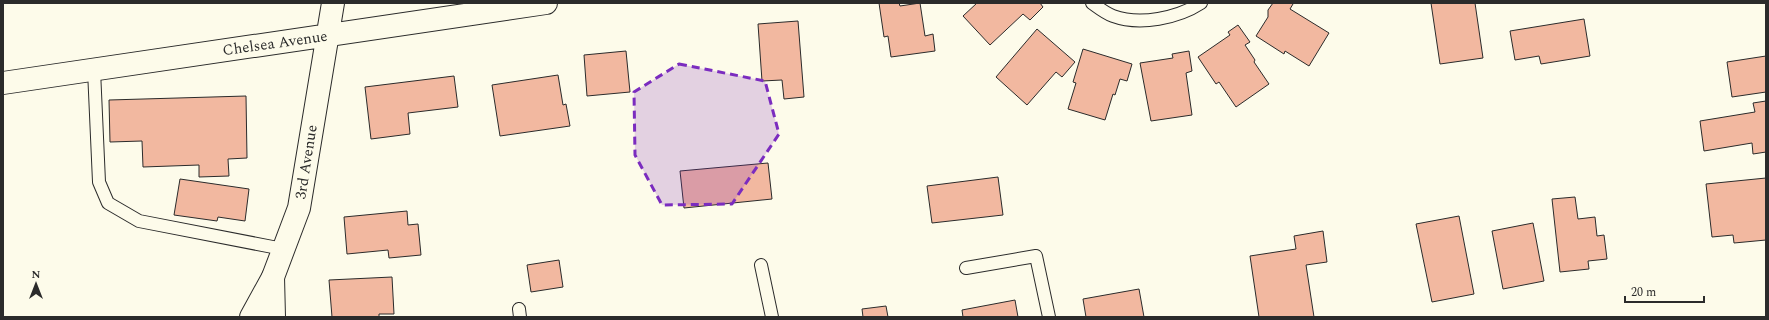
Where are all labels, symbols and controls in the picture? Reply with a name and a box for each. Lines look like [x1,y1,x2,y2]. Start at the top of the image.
street label: Chelsea Avenue [221,25,329,62]
street label: 3rd Avenue [289,123,324,201]
north arrow [16,264,56,304]
text: N [32,266,41,283]
scale bar [1625,278,1704,304]
text: 20 m [1631,283,1656,302]

